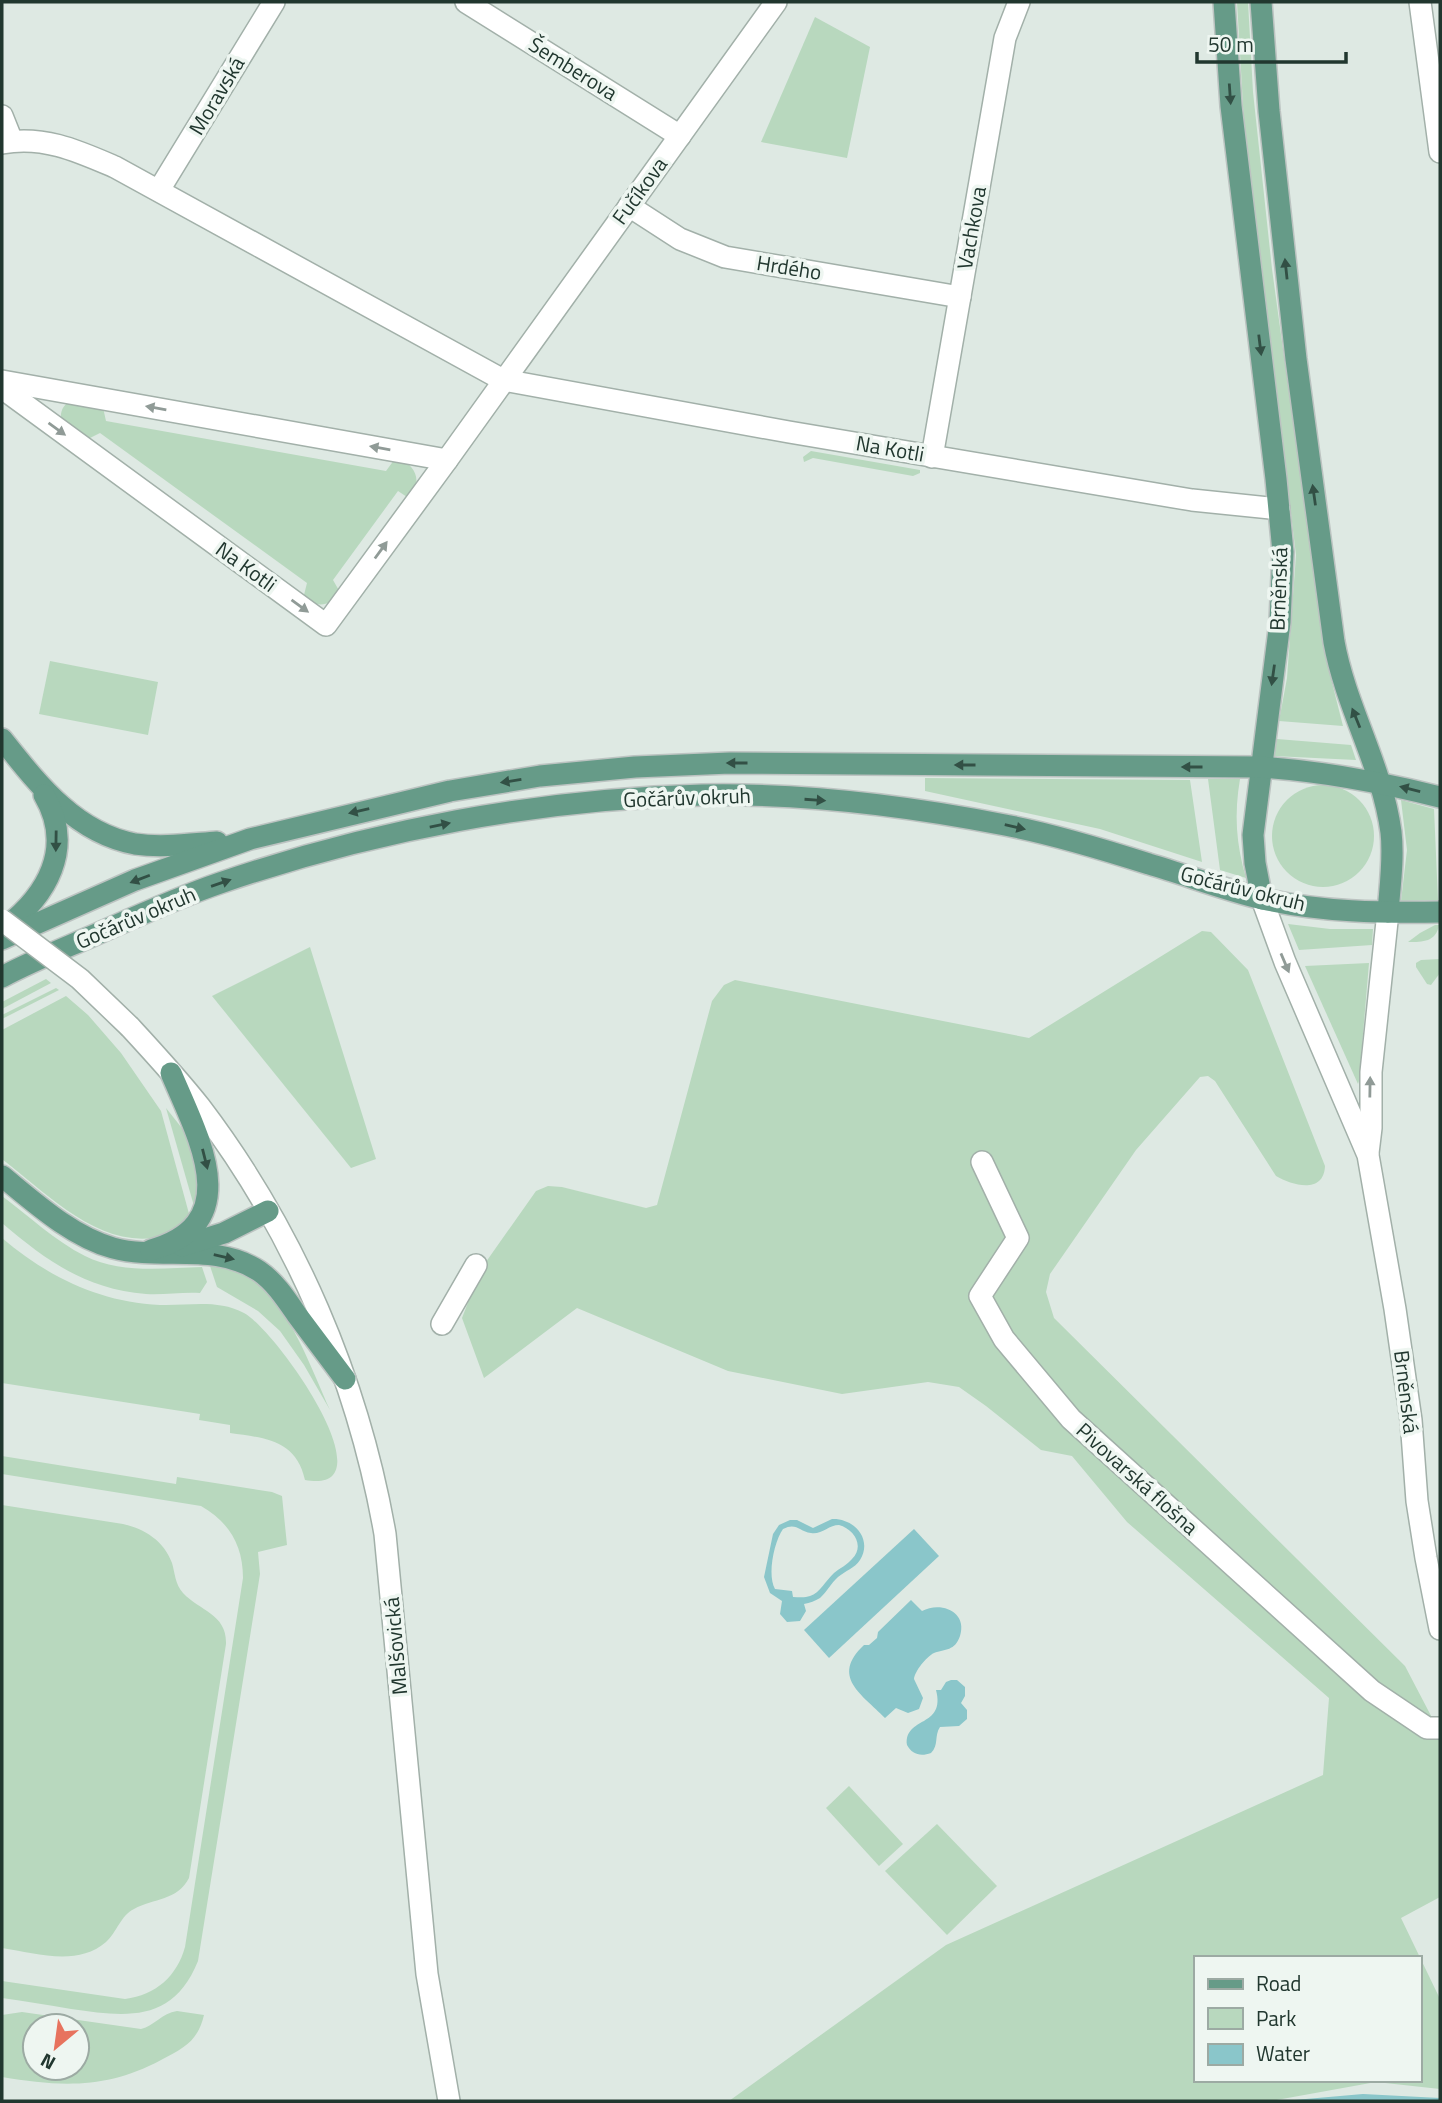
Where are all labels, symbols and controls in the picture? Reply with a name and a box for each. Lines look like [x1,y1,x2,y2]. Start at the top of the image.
scale bar [1197,21,1346,65]
street label: Šemberova [523,28,625,108]
text: 50 m [1208,28,1254,60]
street label: Moravská [180,50,252,141]
one-way arrow [1225,84,1236,106]
street label: Fučíkova [604,150,675,231]
street label: Vachkova [948,183,994,272]
street label: Hrdého [754,246,824,288]
one-way arrow [1280,258,1291,280]
one-way arrow [1254,334,1265,356]
one-way arrow [145,402,167,413]
one-way arrow [48,421,66,435]
street label: Na Kotli [854,426,927,470]
one-way arrow [369,442,391,453]
one-way arrow [1309,484,1320,506]
street label: Na Kotli [209,533,284,599]
one-way arrow [373,541,387,559]
street label: Brněnská [1261,546,1295,631]
one-way arrow [291,599,309,613]
one-way arrow [1267,664,1278,686]
one-way arrow [1350,707,1361,728]
one-way arrow [726,757,748,769]
one-way arrow [953,759,975,771]
one-way arrow [1181,761,1203,772]
one-way arrow [499,776,521,787]
street label: Gočárův okruh [623,779,751,815]
one-way arrow [1399,783,1421,794]
one-way arrow [804,795,826,806]
one-way arrow [348,806,370,817]
one-way arrow [429,819,451,830]
one-way arrow [1004,822,1026,833]
one-way arrow [50,830,62,852]
street label: Gočárův okruh [1177,857,1309,919]
one-way arrow [129,873,150,884]
street label: Gočárův okruh [71,877,201,957]
one-way arrow [210,877,231,888]
one-way arrow [1280,952,1291,973]
one-way arrow [1364,1076,1376,1098]
one-way arrow [200,1149,211,1171]
one-way arrow [213,1251,235,1262]
street label: Brněnská [1386,1348,1428,1436]
street label: Pivovarská flošna [1069,1415,1206,1542]
street label: Malšovická [375,1595,415,1696]
legend [1194,1956,1421,2082]
text: Road [1256,1967,1301,1999]
text: Park [1256,2002,1296,2034]
north arrow [21,2012,91,2082]
text: Water [1256,2037,1310,2069]
text: N [35,2046,60,2078]

